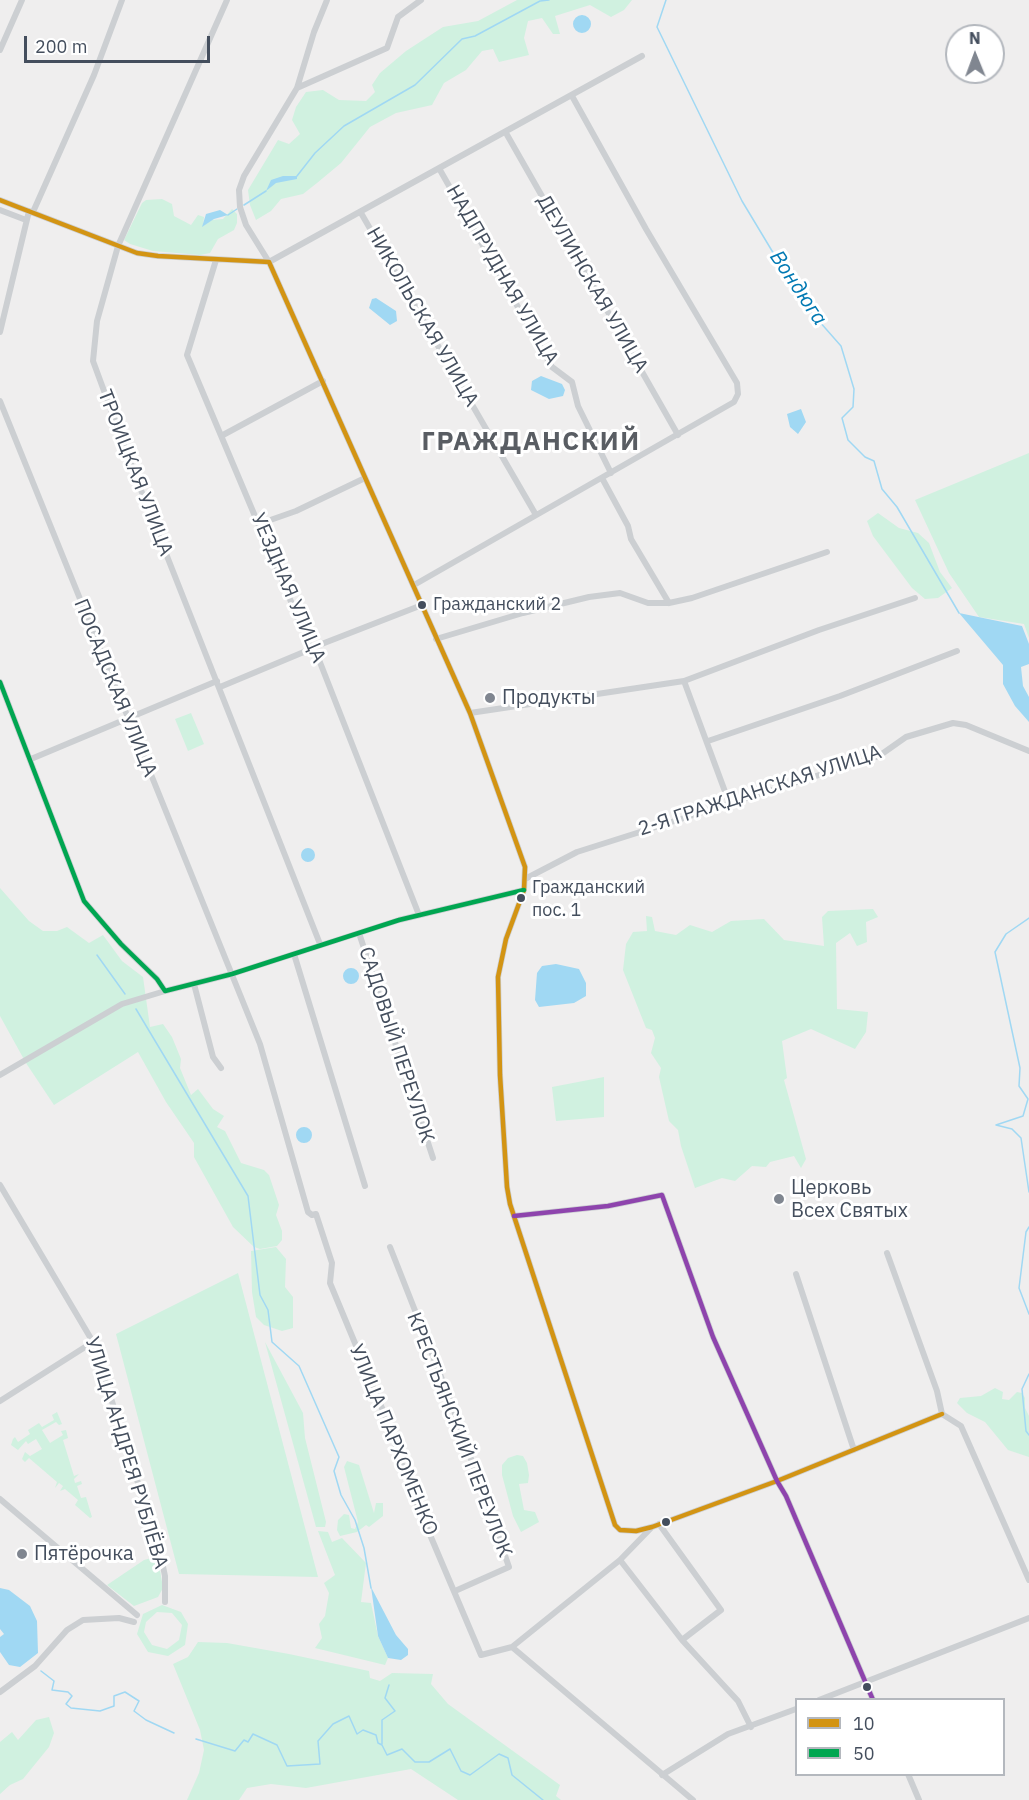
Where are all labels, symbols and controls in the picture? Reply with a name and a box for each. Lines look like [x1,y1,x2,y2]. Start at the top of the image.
scale bar [27,24,213,62]
north arrow [945,24,1005,84]
text: N [969,28,981,48]
text: 200 m [35,35,87,58]
street label: НАДПРУДНАЯ УЛИЦА [441,181,563,369]
street label: ДЕУЛИНСКАЯ УЛИЦА [531,191,653,377]
street label: НИКОЛЬСКАЯ УЛИЦА [361,223,483,411]
water label: Вондюга [764,246,832,330]
street label: ТРОИЦКАЯ УЛИЦА [92,386,178,560]
district label: ГРАЖДАНСКИЙ [422,426,640,458]
street label: УЕЗДНАЯ УЛИЦА [246,510,330,666]
place label: Гражданский 2 [433,594,561,616]
street label: ПОСАДСКАЯ УЛИЦА [68,596,162,780]
marker: Гражданский 2 [416,599,428,611]
place label: Продукты [502,686,595,710]
marker: Продукты [483,691,497,705]
street label: 2-Я ГРАЖДАНСКАЯ УЛИЦА [635,740,885,842]
place label: Гражданский пос. 1 [532,877,645,920]
marker: Гражданский пос. 1 [515,892,527,904]
street label: САДОВЫЙ ПЕРЕУЛОК [353,944,439,1146]
place label: Церковь Всех Святых [791,1176,908,1223]
marker: Церковь Всех Святых [772,1192,786,1206]
street label: КРЕСТЬЯНСКИЙ ПЕРЕУЛОК [401,1309,517,1561]
street label: УЛИЦА АНДРЕЯ РУБЛЁВА [79,1334,173,1572]
street label: УЛИЦА ПАРХОМЕНКО [344,1341,442,1539]
unlabelled marker [660,1516,672,1528]
place label: Пятёрочка [34,1542,134,1566]
marker: Пятёрочка [15,1547,29,1561]
unlabelled marker [861,1681,873,1693]
legend [795,1698,1005,1776]
text: 10 [853,1712,875,1735]
text: 50 [853,1742,875,1765]

